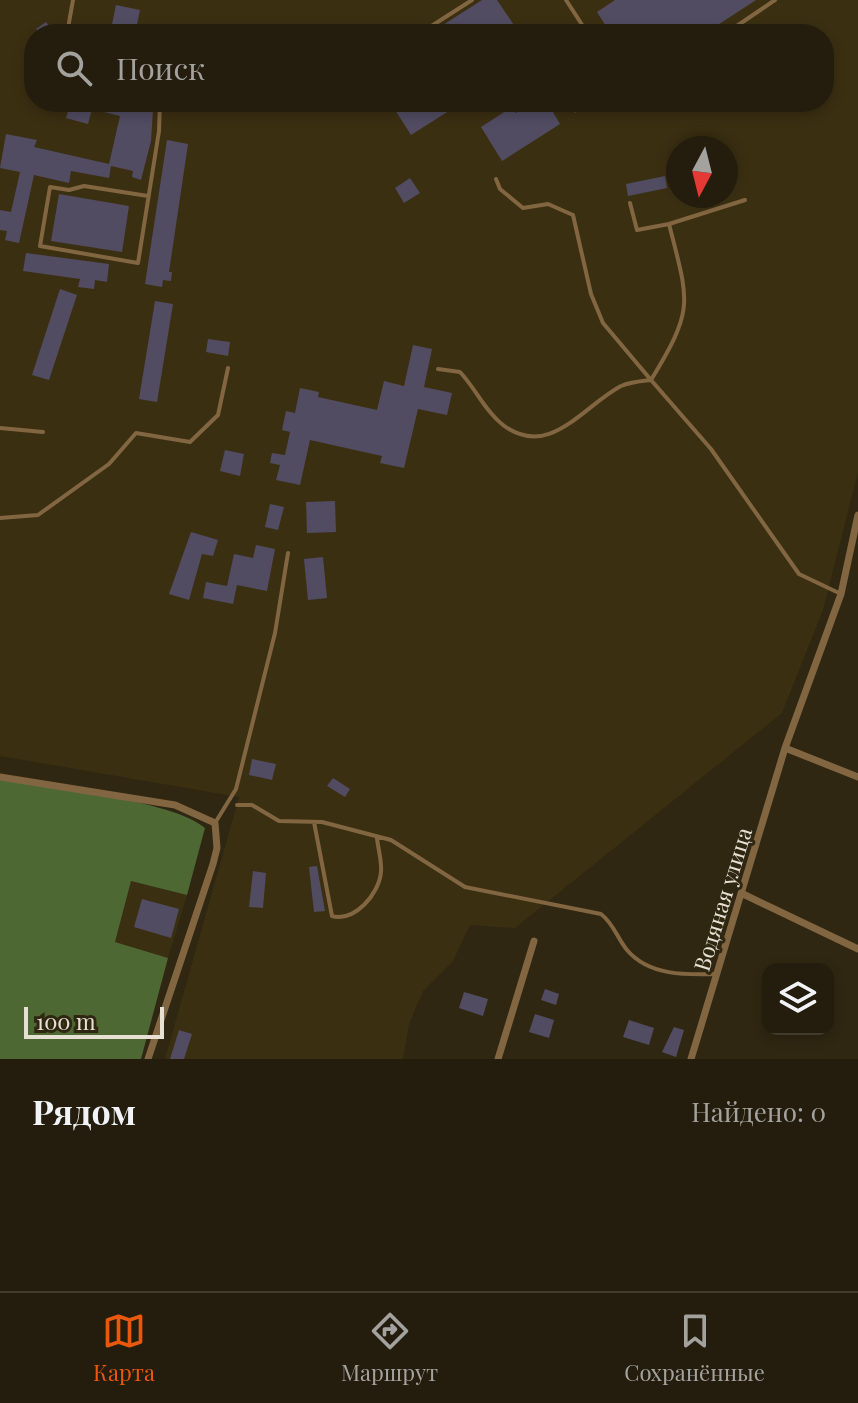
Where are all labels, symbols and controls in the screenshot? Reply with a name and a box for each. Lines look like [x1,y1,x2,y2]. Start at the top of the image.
search box [24,24,834,112]
icon: search [52,46,96,90]
text: Поиск [116,48,205,88]
north arrow [666,136,738,208]
street label: Водяная улица [686,823,758,975]
map controls [762,963,834,1035]
button: layers [762,963,834,1035]
scale bar [24,1003,164,1039]
text: 100 m [36,1006,96,1036]
text: Рядом [32,1088,136,1134]
text: Найдено: 0 [691,1094,826,1129]
tab: Карта [93,1309,155,1387]
tab: Маршрут [341,1309,438,1387]
tab: Сохранённые [624,1309,765,1387]

